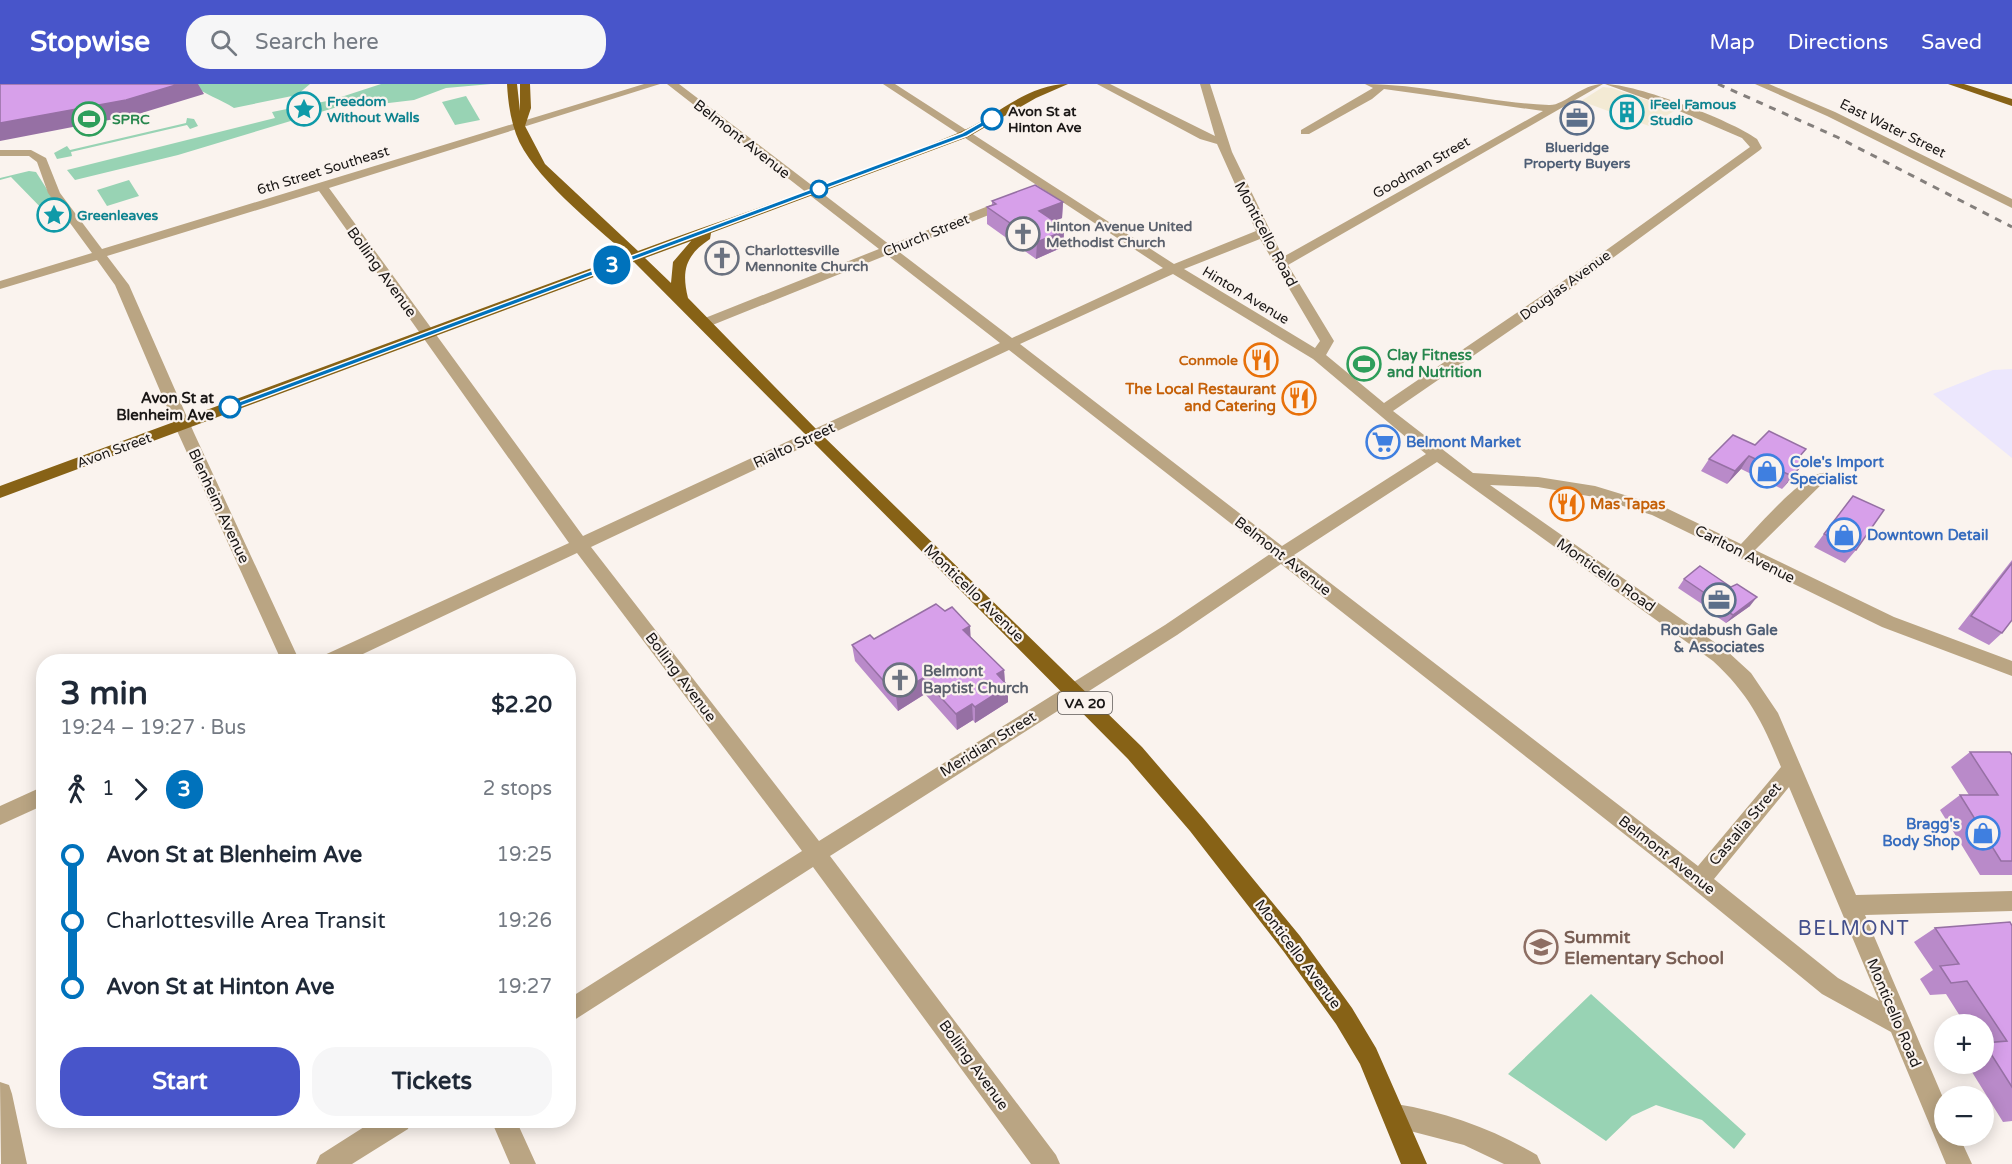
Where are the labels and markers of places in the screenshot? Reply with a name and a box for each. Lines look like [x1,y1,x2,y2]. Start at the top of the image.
place icon: Freedom Without Walls [286,91,322,127]
place label: Freedom Without Walls [327,93,420,126]
building icon: iFeel Famous Studio [1609,94,1645,130]
place label: iFeel Famous Studio [1650,96,1736,129]
office icon: Blueridge Property Buyers [1559,100,1595,136]
sports icon: SPRC [71,101,107,137]
place label: Avon St at Hinton Ave [1008,103,1081,136]
marker: Avon St at Hinton Ave [981,108,1003,130]
place label: SPRC [112,111,150,128]
place label: Blueridge Property Buyers [1523,139,1631,172]
unlabelled marker [810,180,828,198]
place icon: Greenleaves [36,197,72,233]
place label: Greenleaves [77,207,159,224]
church icon: Hinton Avenue United Methodist Church [1005,216,1041,252]
place label: Hinton Avenue United Methodist Church [1046,218,1192,251]
church icon: Charlottesville Mennonite Church [704,240,740,276]
place label: Charlottesville Mennonite Church [745,242,869,275]
restaurant icon: Conmole [1243,342,1279,378]
sports icon: Clay Fitness and Nutrition [1346,346,1382,382]
place label: Clay Fitness and Nutrition [1387,346,1482,381]
place label: Conmole [1179,352,1238,369]
place label: The Local Restaurant and Catering [1124,380,1276,416]
restaurant icon: The Local Restaurant and Catering [1281,380,1317,416]
place label: Avon St at Blenheim Ave [116,389,215,424]
marker: Avon St at Blenheim Ave [219,396,241,418]
supermarket icon: Belmont Market [1365,424,1401,460]
place label: Belmont Market [1406,433,1521,451]
shop icon: Cole's Import Specialist [1749,453,1785,489]
place label: Cole's Import Specialist [1790,453,1884,489]
restaurant icon: Mas Tapas [1549,486,1585,522]
place label: Mas Tapas [1590,495,1665,514]
shop icon: Downtown Detail [1826,517,1862,553]
place label: Downtown Detail [1867,526,1989,544]
office icon: Roudabush Gale & Associates [1701,582,1737,618]
place label: Roudabush Gale & Associates [1660,621,1778,656]
church icon: Belmont Baptist Church [882,662,918,698]
place label: Belmont Baptist Church [923,662,1029,698]
place label: Bragg's Body Shop [1882,815,1961,851]
shop icon: Bragg's Body Shop [1965,815,2001,851]
place label: Summit Elementary School [1564,926,1724,969]
school or university icon: Summit Elementary School [1523,929,1559,965]

